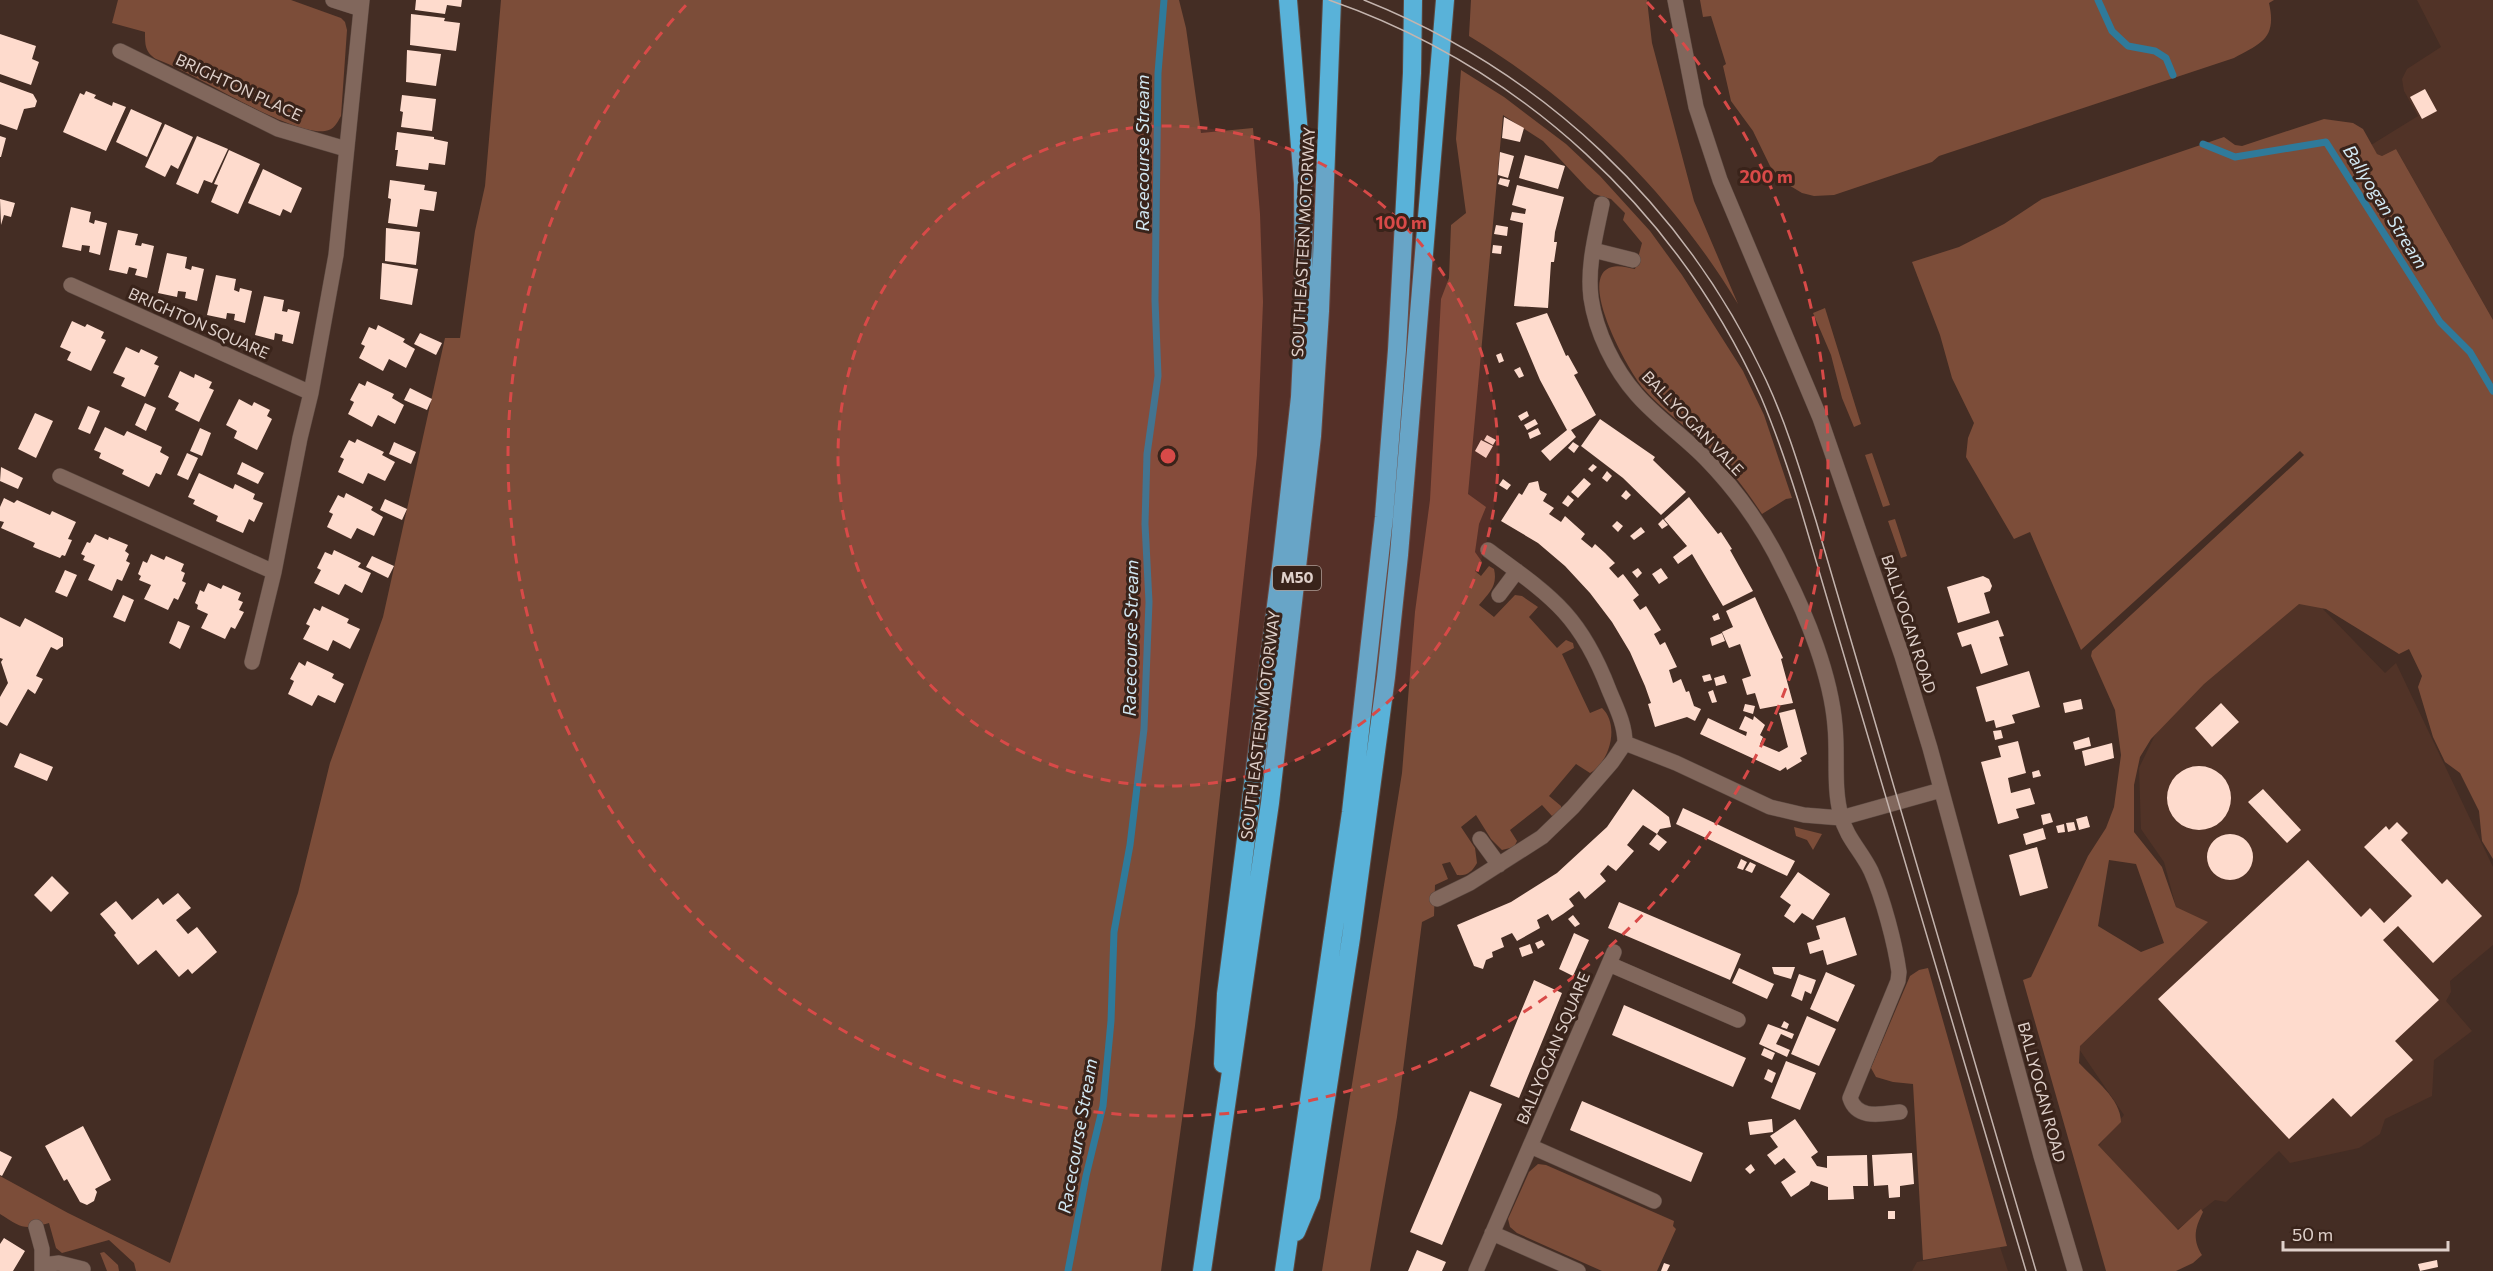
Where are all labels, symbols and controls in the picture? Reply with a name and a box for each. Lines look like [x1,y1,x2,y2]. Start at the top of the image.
street label: BRIGHTON PLACE [173,49,305,124]
water label: Racecourse Stream [1131,75,1153,231]
street label: SOUTH EASTERN MOTORWAY [1287,126,1318,358]
water label: Ballyogan Stream [2339,140,2433,273]
text: 200 m [1739,165,1793,187]
text: 100 m [1375,211,1427,233]
street label: BRIGHTON SQUARE [126,283,273,362]
street label: BALLYOGAN VALE [1639,366,1748,479]
centre of rings [1158,446,1178,466]
street label: BALLYOGAN ROAD [1878,552,1941,696]
water label: Racecourse Stream [1118,559,1142,717]
road number: M50 [1273,566,1321,590]
street label: SOUTH EASTERN MOTORWAY [1236,609,1283,841]
street label: BALLYOGAN SQUARE [1512,969,1593,1127]
street label: BALLYOGAN ROAD [2015,1020,2070,1164]
water label: Racecourse Stream [1053,1057,1101,1215]
scale bar [2283,1214,2448,1252]
text: 50 m [2292,1223,2333,1245]

